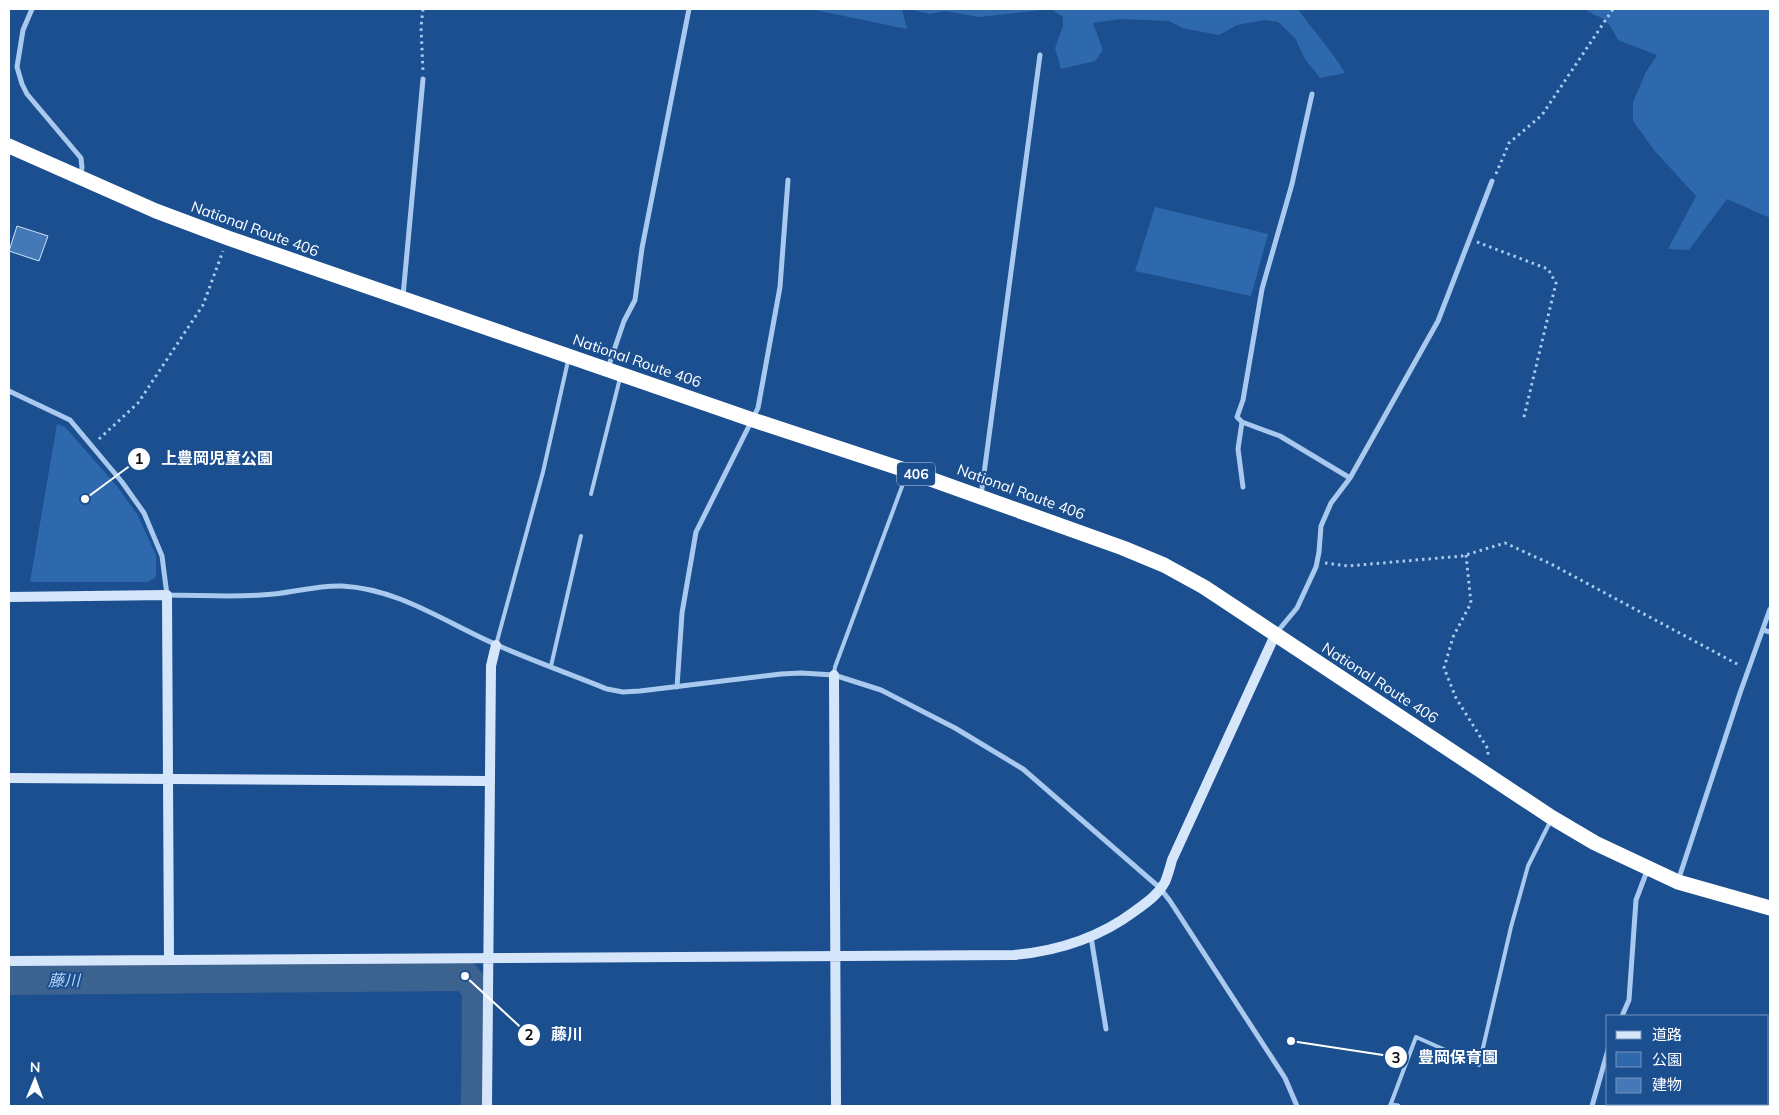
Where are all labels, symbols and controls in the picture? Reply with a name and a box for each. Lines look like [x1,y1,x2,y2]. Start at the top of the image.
street label: National Route 406 [189,197,322,260]
street label: National Route 406 [570,330,704,391]
callout: 上豊岡児童公園 [126,443,283,474]
text: 上豊岡児童公園 [161,448,273,468]
text: 1 [134,449,144,468]
street label: National Route 406 [955,460,1088,523]
road number: 406 [897,462,935,486]
street label: National Route 406 [1319,638,1442,727]
water label: 藤川 [48,970,82,990]
legend [1606,1015,1769,1105]
callout: 藤川 [516,1019,593,1050]
text: 藤川 [551,1024,583,1044]
text: 2 [524,1025,534,1044]
text: 道路 [1652,1025,1682,1044]
callout: 豊岡保育園 [1383,1042,1508,1073]
text: 豊岡保育園 [1418,1047,1498,1067]
text: 3 [1391,1048,1401,1067]
text: 公園 [1652,1050,1682,1069]
north arrow [10,1055,60,1105]
text: N [30,1058,41,1076]
text: 建物 [1652,1075,1682,1094]

